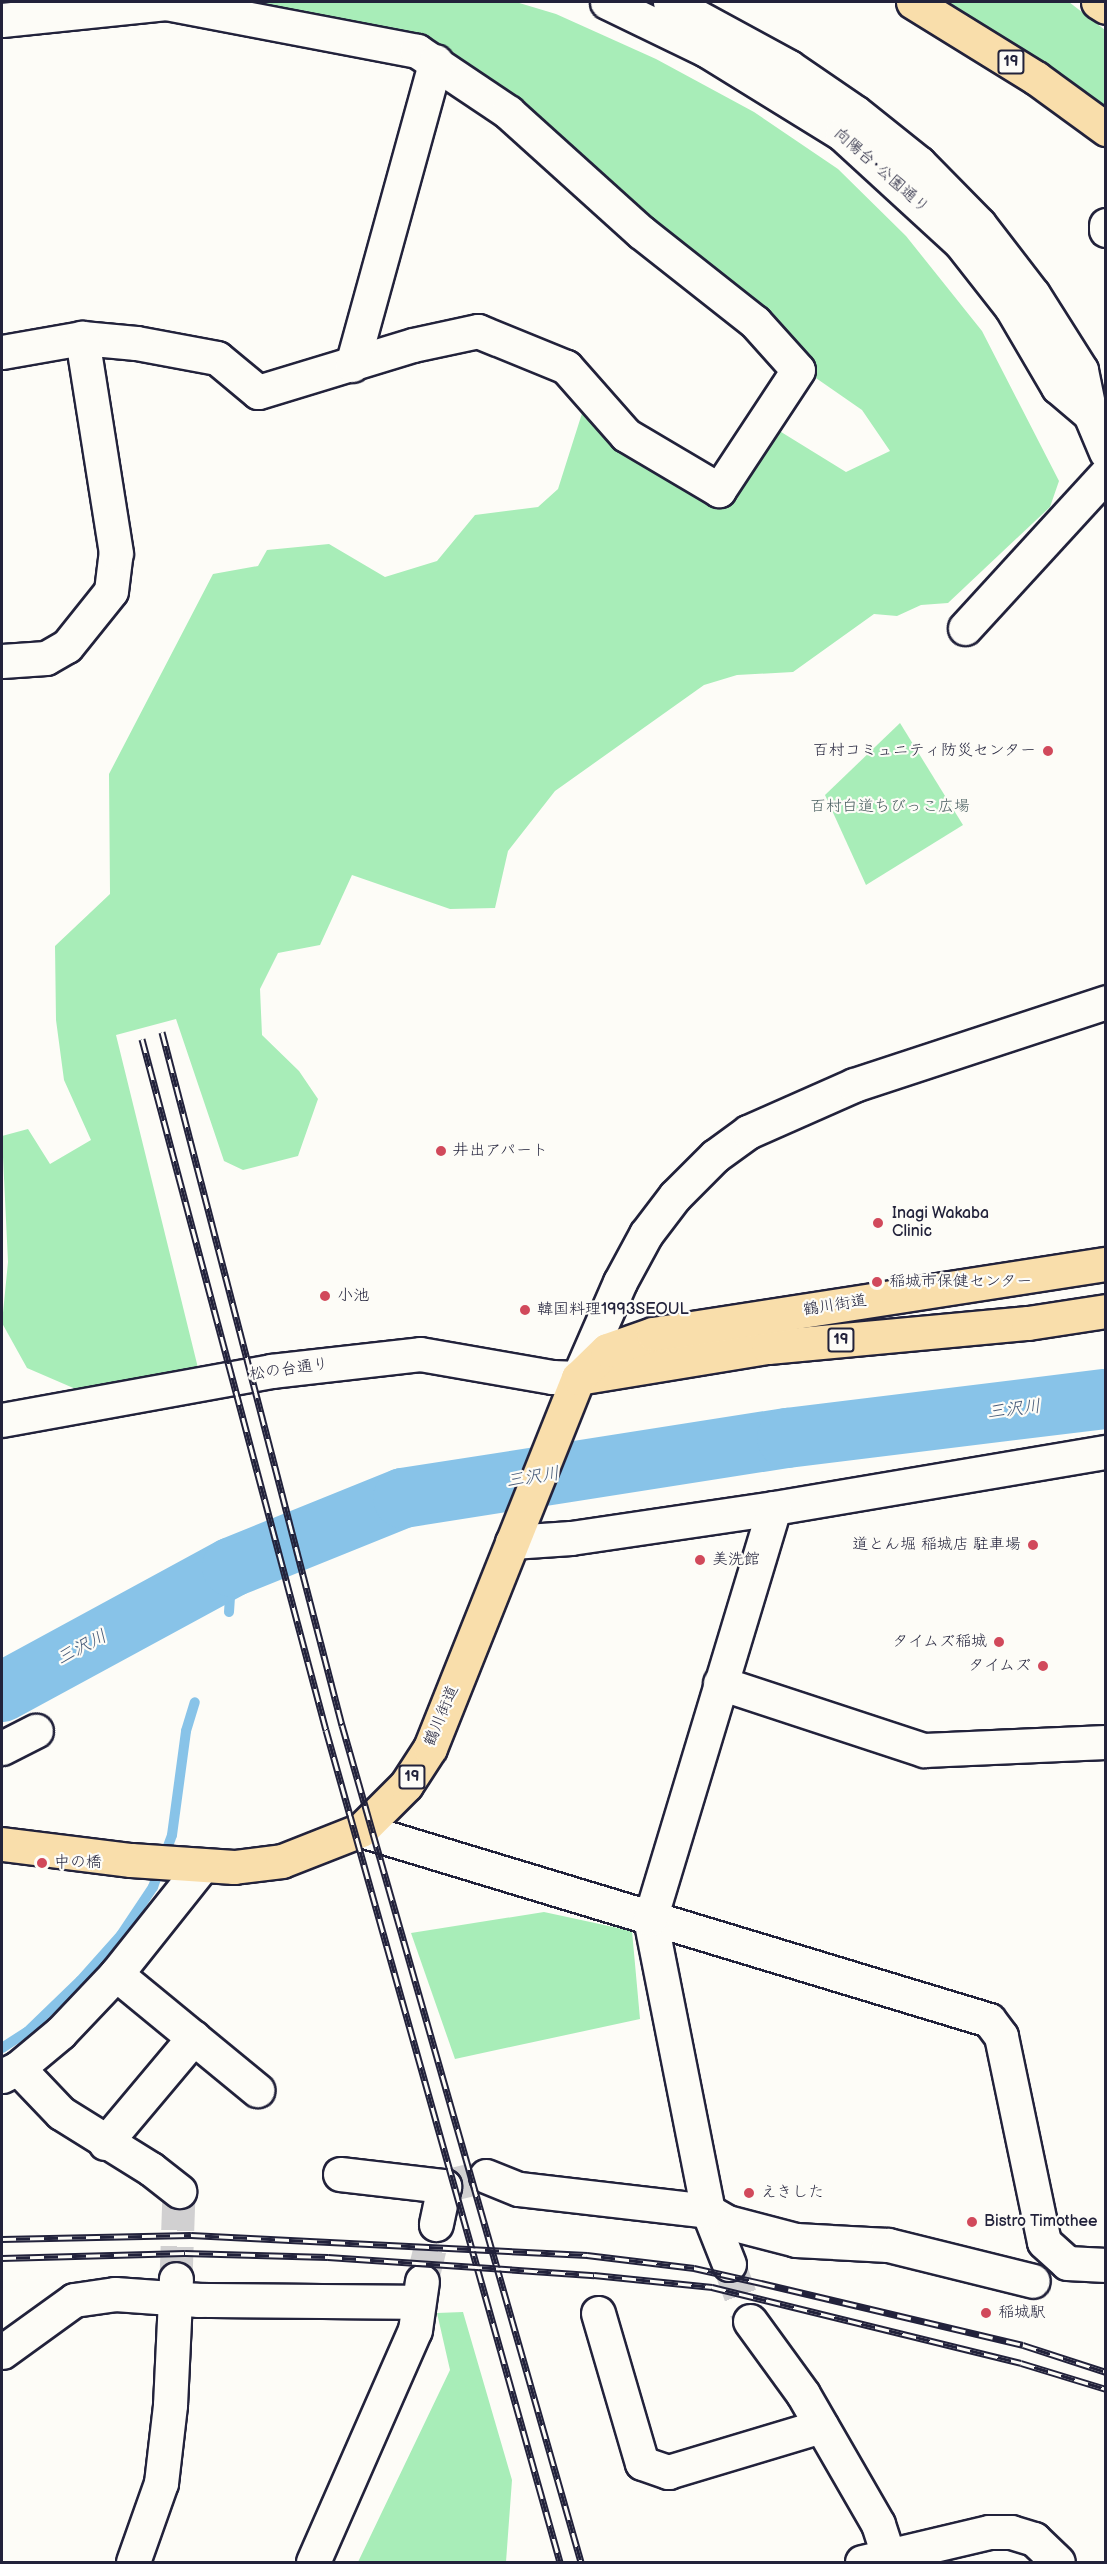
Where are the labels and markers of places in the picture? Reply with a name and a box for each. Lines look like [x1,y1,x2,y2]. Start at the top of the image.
place label: 百村コミュニティ防災センター [812,741,1036,761]
marker: 百村コミュニティ防災センター [1041,744,1055,758]
place label: 井出アパート [453,1141,549,1161]
marker: 井出アパート [434,1144,448,1158]
place label: Inagi Wakaba Clinic [892,1204,990,1242]
marker: Inagi Wakaba Clinic [869,1214,887,1232]
place label: 稲城市保健センター [889,1272,1033,1292]
marker: 稲城市保健センター [870,1275,884,1289]
place label: 小池 [337,1286,369,1306]
marker: 小池 [318,1289,332,1303]
place label: 韓国料理1993SEOUL [537,1300,689,1320]
marker: 韓国料理1993SEOUL [518,1303,532,1317]
place label: 道とん堀 稲城店 駐車場 [852,1535,1021,1555]
marker: 道とん堀 稲城店 駐車場 [1026,1538,1040,1552]
place label: 美洗館 [712,1550,760,1570]
marker: 美洗館 [693,1553,707,1567]
place label: タイムズ稲城 [891,1632,987,1652]
marker: タイムズ稲城 [992,1635,1006,1649]
place label: タイムズ [967,1656,1031,1676]
marker: タイムズ [1036,1659,1050,1673]
place label: 中の橋 [54,1853,102,1873]
marker: 中の橋 [35,1856,49,1870]
place label: えきした [761,2183,825,2203]
marker: えきした [742,2186,756,2200]
place label: Bistro Timothee [984,2212,1098,2232]
marker: Bistro Timothee [965,2215,979,2229]
place label: 稲城駅 [998,2303,1046,2323]
marker: 稲城駅 [979,2306,993,2320]

